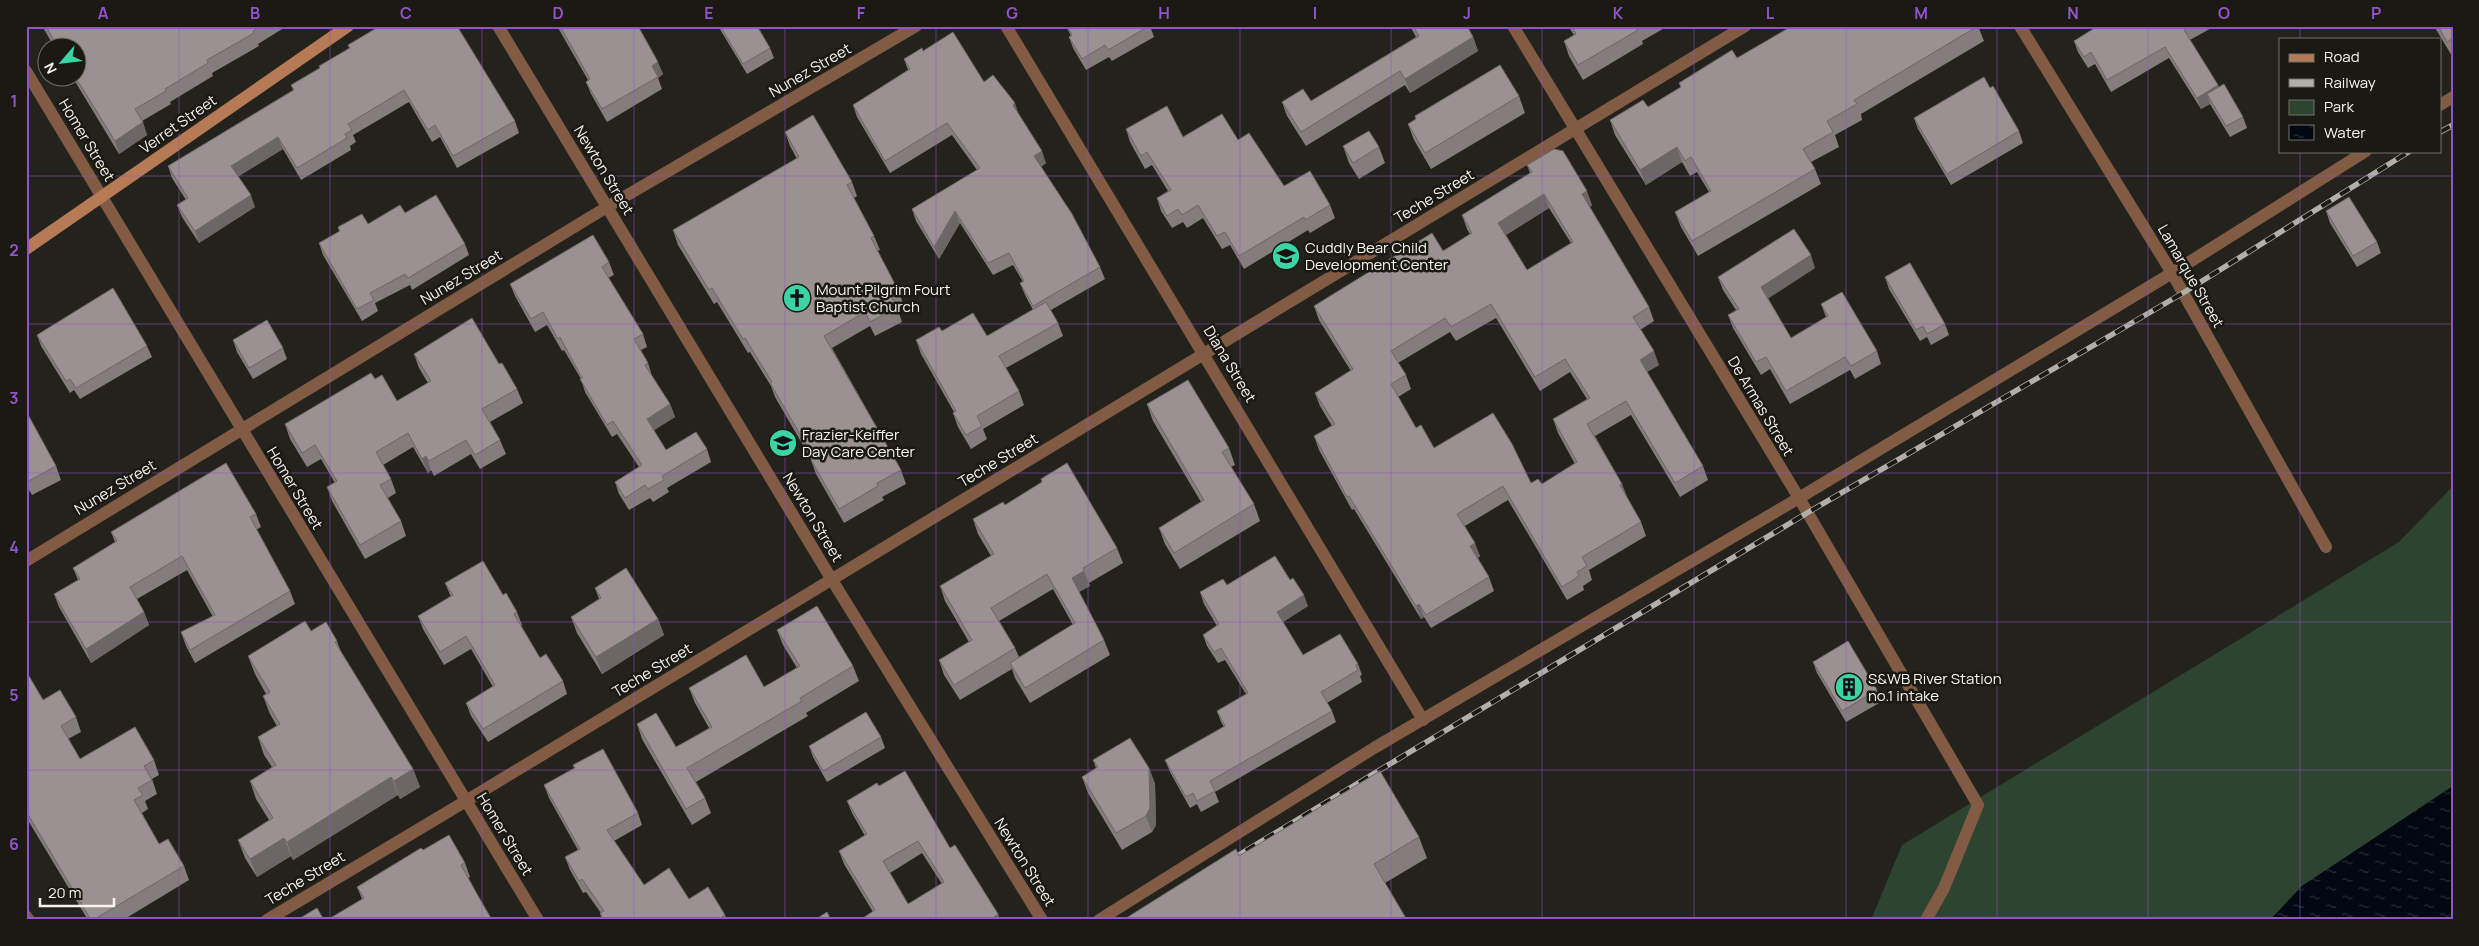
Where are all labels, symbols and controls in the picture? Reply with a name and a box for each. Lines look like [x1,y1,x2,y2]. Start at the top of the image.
text: A [98,2,109,24]
text: B [250,2,260,24]
text: C [400,2,412,24]
text: D [552,2,564,24]
text: E [704,2,714,24]
text: F [857,2,866,24]
text: G [1006,2,1018,24]
text: H [1158,2,1170,24]
text: I [1313,2,1317,24]
text: J [1463,2,1471,24]
text: K [1613,2,1624,24]
text: L [1766,2,1775,24]
text: M [1914,2,1928,24]
text: N [2067,2,2079,24]
text: O [2218,2,2230,24]
text: P [2371,2,2381,24]
north arrow [38,38,88,88]
street label: Nunez Street [765,38,855,102]
legend [2279,38,2442,152]
text: Road [2324,46,2360,67]
text: N [39,59,61,77]
text: Railway [2324,72,2376,93]
text: 1 [10,90,18,112]
street label: Verret Street [135,90,221,158]
street label: Homer Street [54,95,120,185]
text: Park [2324,96,2354,117]
street label: Newton Street [569,121,639,219]
text: Water [2324,122,2366,143]
street label: Teche Street [1390,164,1478,228]
street label: Lamarque Street [2153,220,2229,332]
place label: Cuddly Bear Child Development Center [1305,237,1449,275]
text: 2 [9,239,19,261]
school or university icon: Cuddly Bear Child Development Center [1271,241,1301,271]
street label: Nunez Street [416,244,506,310]
place label: Mount Pilgrim Fourt Baptist Church [816,279,950,317]
church icon: Mount Pilgrim Fourt Baptist Church [782,283,812,313]
street label: Diana Street [1199,322,1261,406]
street label: De Armas Street [1723,352,1799,460]
text: 3 [9,387,19,409]
place label: Frazier-Keiffer Day Care Center [802,424,916,462]
school or university icon: Frazier-Keiffer Day Care Center [768,428,798,458]
street label: Teche Street [954,428,1042,492]
street label: Homer Street [262,443,328,533]
street label: Nunez Street [70,454,160,520]
street label: Newton Street [778,468,848,566]
text: 4 [9,536,19,558]
street label: Teche Street [608,638,696,702]
place label: S&WB River Station no.1 intake [1868,668,2002,706]
building icon: S&WB River Station no.1 intake [1834,672,1864,702]
text: 5 [9,684,19,706]
street label: Homer Street [472,789,538,879]
street label: Newton Street [989,814,1061,910]
text: 6 [9,833,19,855]
street label: Teche Street [261,846,349,910]
scale bar [40,876,114,908]
text: 20 m [48,882,81,903]

